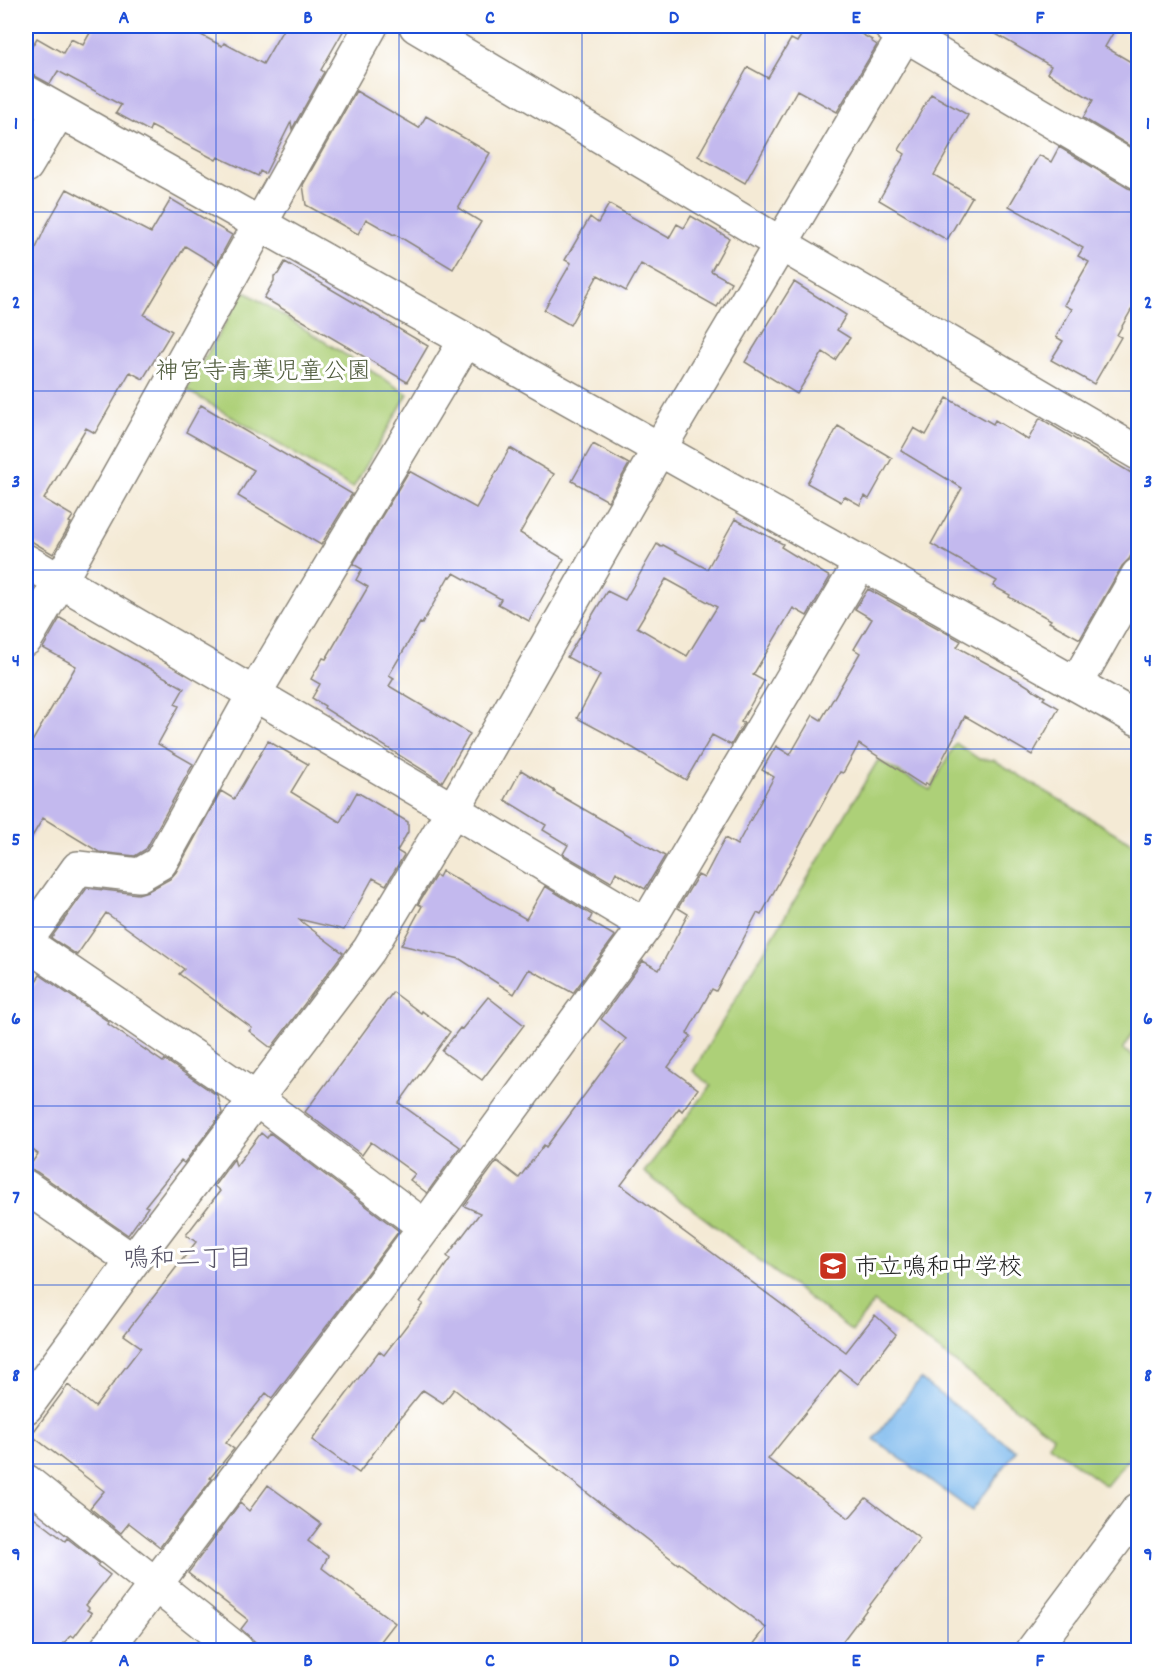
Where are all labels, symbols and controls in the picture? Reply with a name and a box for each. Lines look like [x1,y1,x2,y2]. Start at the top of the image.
text: A [119,5,130,33]
text: B [303,5,313,33]
text: C [485,5,495,33]
text: D [669,5,680,33]
text: E [851,5,861,33]
text: F [1036,5,1046,33]
text: 1 [14,111,18,139]
text: 1 [1146,111,1150,139]
text: 2 [12,290,20,318]
text: 2 [1144,290,1152,318]
park label: 神宮寺青葉児童公園 [155,356,371,390]
text: 3 [12,469,20,497]
text: 3 [1144,469,1152,497]
text: 4 [12,648,20,676]
text: 4 [1144,648,1152,676]
text: 5 [11,827,21,855]
text: 5 [1143,827,1153,855]
text: 6 [11,1006,21,1034]
text: 6 [1143,1006,1153,1034]
text: 7 [12,1185,20,1213]
text: 7 [1144,1185,1152,1213]
district label: 鳴和二丁目 [123,1242,253,1279]
school or university icon: 市立鳴和中学校 [817,1250,849,1282]
place label: 市立鳴和中学校 [854,1252,1022,1286]
text: 8 [12,1363,20,1391]
text: 8 [1144,1363,1152,1391]
text: 9 [11,1542,21,1570]
text: 9 [1143,1542,1153,1570]
text: A [119,1648,130,1676]
text: B [303,1648,313,1676]
text: C [485,1648,495,1676]
text: D [669,1648,680,1676]
text: E [851,1648,861,1676]
text: F [1036,1648,1046,1676]

